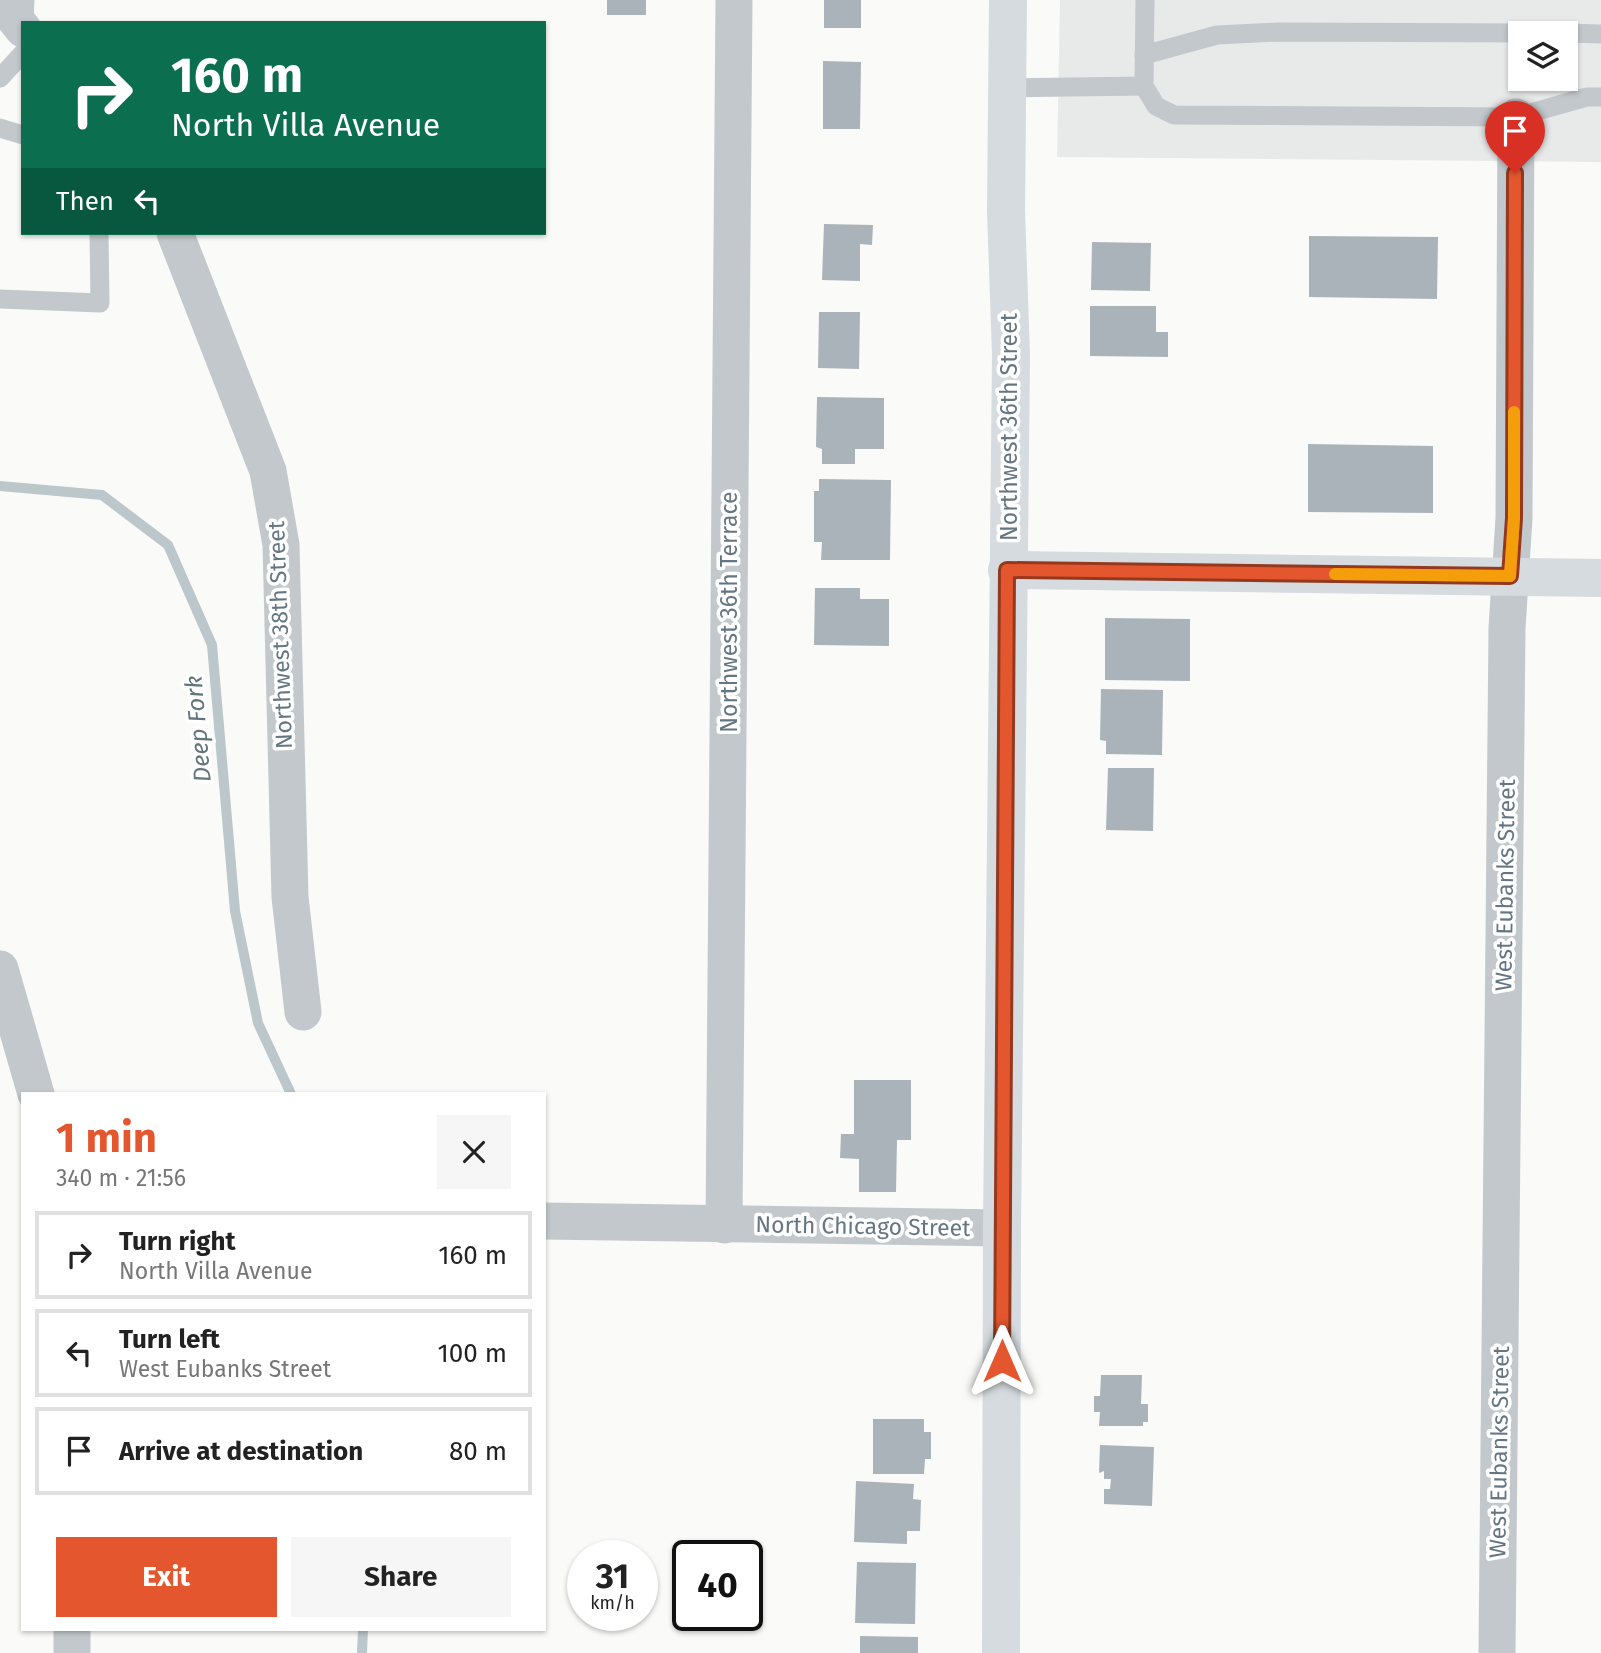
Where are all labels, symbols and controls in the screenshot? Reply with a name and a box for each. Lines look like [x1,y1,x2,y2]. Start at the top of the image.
map controls [1508,21,1578,91]
button: layers [1508,21,1578,91]
text: 160 m [171,46,303,105]
icon: right [56,49,147,140]
pin [1485,101,1545,173]
text: North Villa Avenue [171,106,440,144]
icon: arrive [1496,112,1534,150]
icon: left [128,182,166,220]
text: Then [56,186,114,217]
street label: Northwest 36th Street [995,312,1023,541]
street label: Northwest 36th Terrace [715,491,743,733]
street label: Northwest 38th Street [262,520,298,750]
water label: Deep Fork [179,674,217,784]
street label: West Eubanks Street [1489,778,1521,991]
text: 1 min [56,1113,157,1163]
button: close [437,1115,511,1189]
text: 340 m · 21:56 [56,1164,186,1192]
street label: North Chicago Street [755,1210,971,1242]
text: Turn right [119,1226,236,1257]
icon: right [60,1236,98,1274]
text: 160 m [438,1240,507,1271]
text: North Villa Avenue [119,1257,312,1285]
text: Turn left [119,1324,220,1355]
position arrow [965,1324,1039,1398]
icon: left [60,1334,98,1372]
text: 100 m [438,1338,507,1369]
street label: West Eubanks Street [1483,1345,1515,1558]
text: West Eubanks Street [119,1355,331,1383]
icon: arrive [60,1432,98,1470]
text: Arrive at destination [119,1436,363,1467]
text: 80 m [449,1436,507,1467]
button: Exit [56,1537,277,1617]
button: Share [291,1537,511,1617]
speed limit sign: 40 [672,1540,763,1631]
text: 31 [596,1555,629,1597]
text: km/h [590,1592,635,1614]

